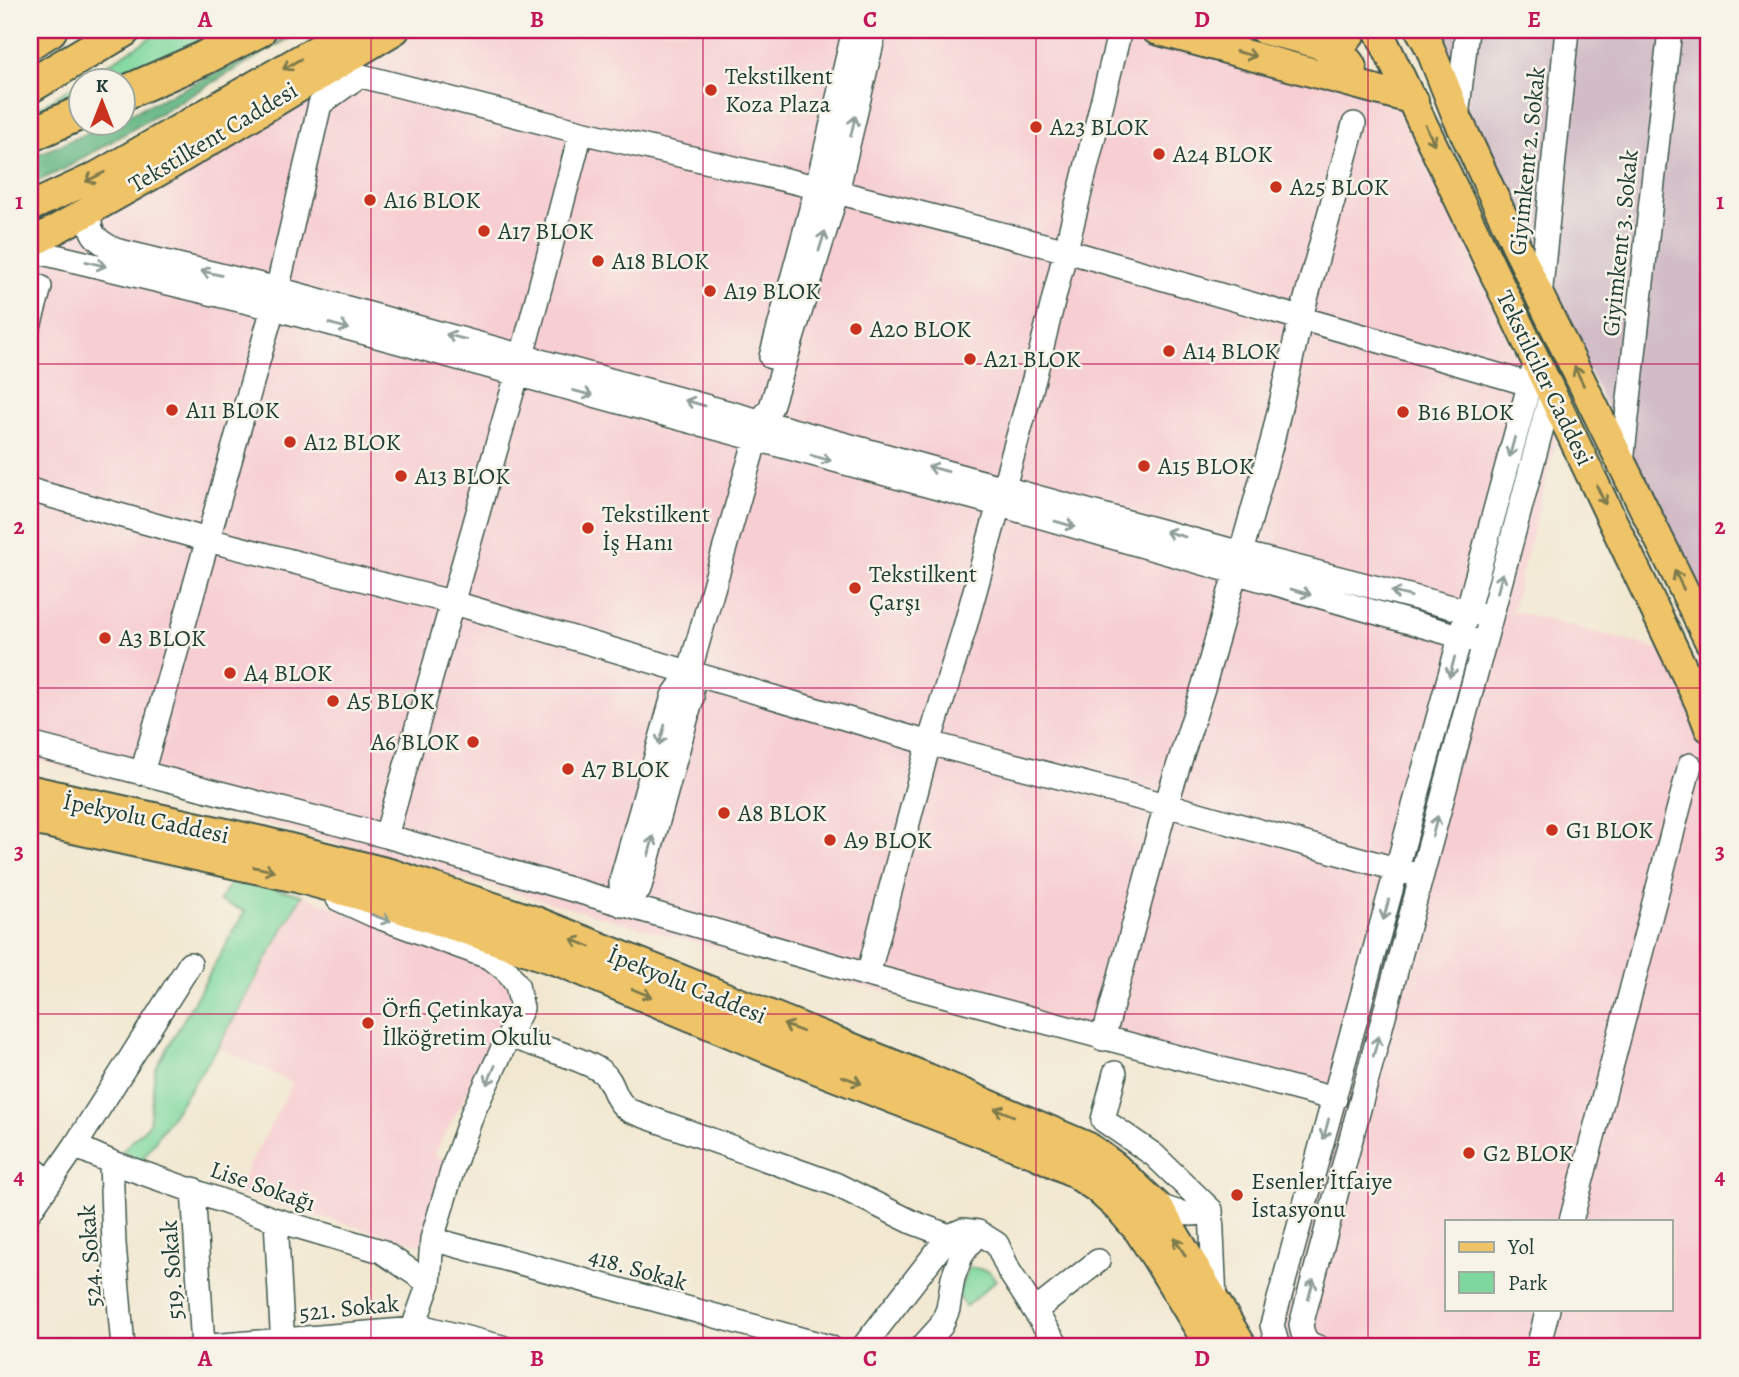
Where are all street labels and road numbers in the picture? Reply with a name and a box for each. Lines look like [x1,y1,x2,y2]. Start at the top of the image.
street label: Giyimkent 2. Sokak [1501,65,1553,257]
street label: Tekstilkent Caddesi [123,74,303,200]
street label: Giyimkent 3. Sokak [1594,148,1646,338]
street label: Tekstilciler Caddesi [1489,285,1601,471]
street label: İpekyolu Caddesi [60,785,232,851]
street label: İpekyolu Caddesi [603,939,771,1031]
street label: Lise Sokağı [206,1153,320,1219]
street label: 524. Sokak [70,1203,110,1308]
street label: 519. Sokak [153,1219,191,1321]
street label: 418. Sokak [585,1240,691,1298]
street label: 521. Sokak [297,1287,401,1329]

